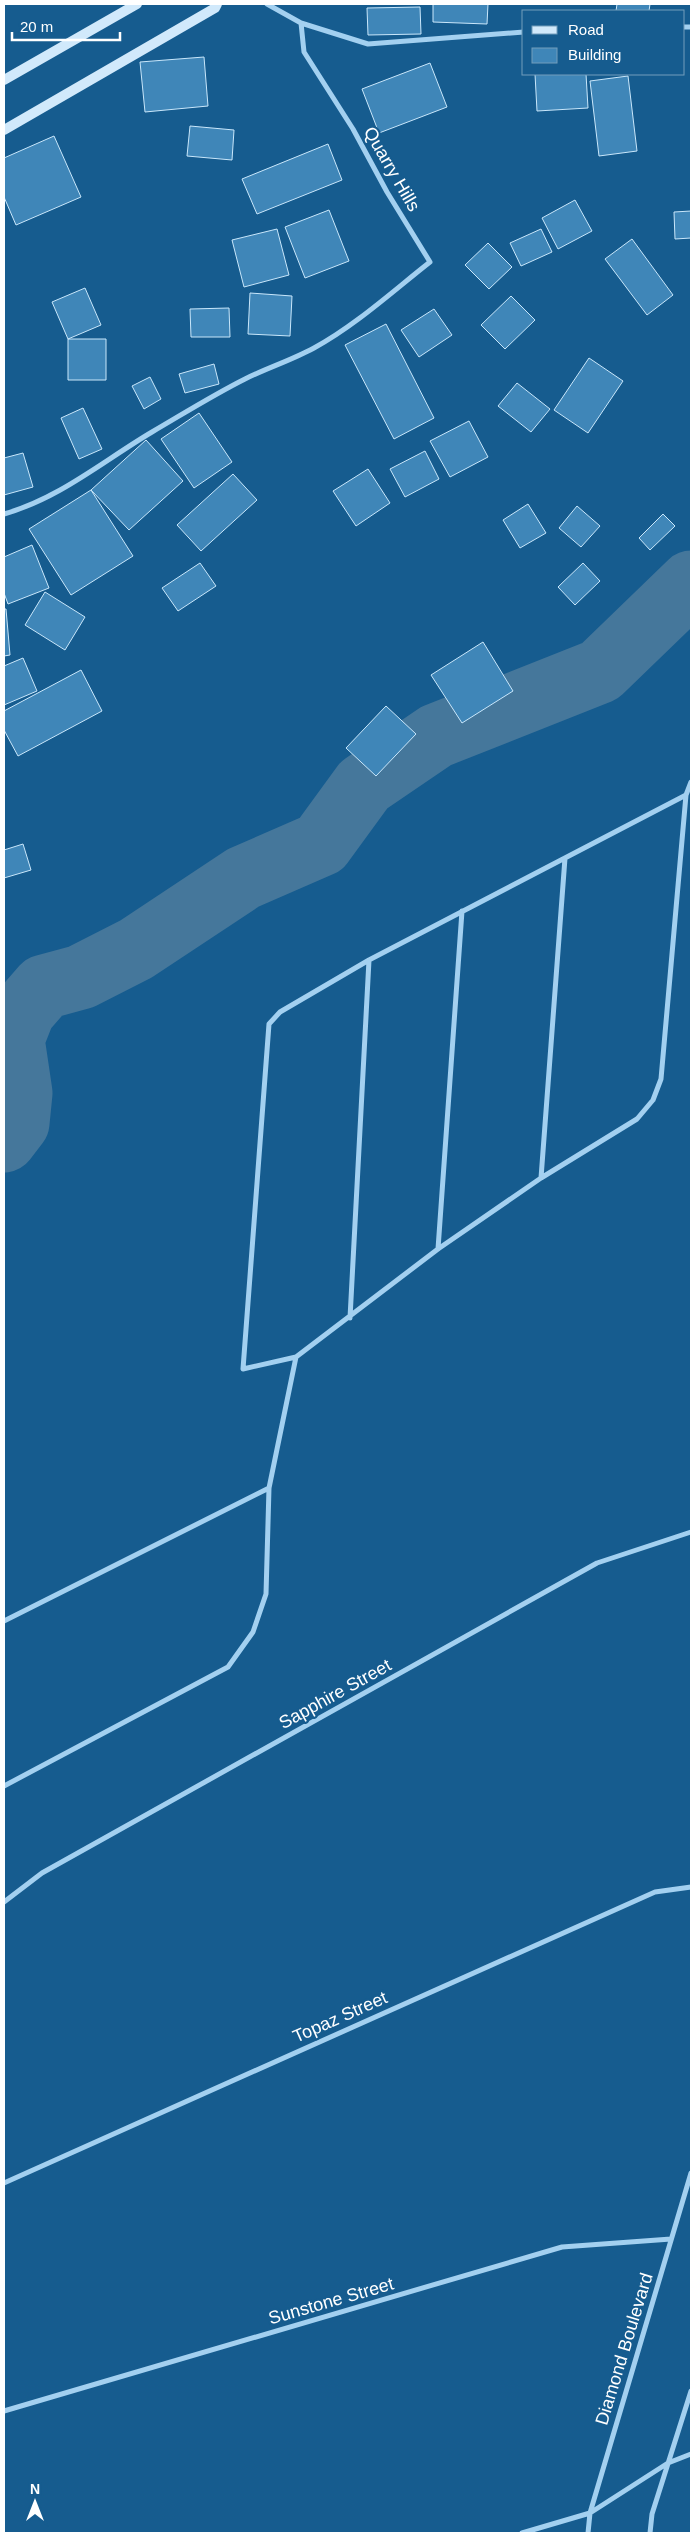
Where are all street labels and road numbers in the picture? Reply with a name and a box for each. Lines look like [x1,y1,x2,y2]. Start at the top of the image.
street label: Quarry Hills [360,123,424,215]
street label: Sapphire Street [275,1655,395,1733]
street label: Topaz Street [290,1987,390,2047]
street label: Diamond Boulevard [591,2270,657,2428]
street label: Sunstone Street [266,2274,396,2328]

